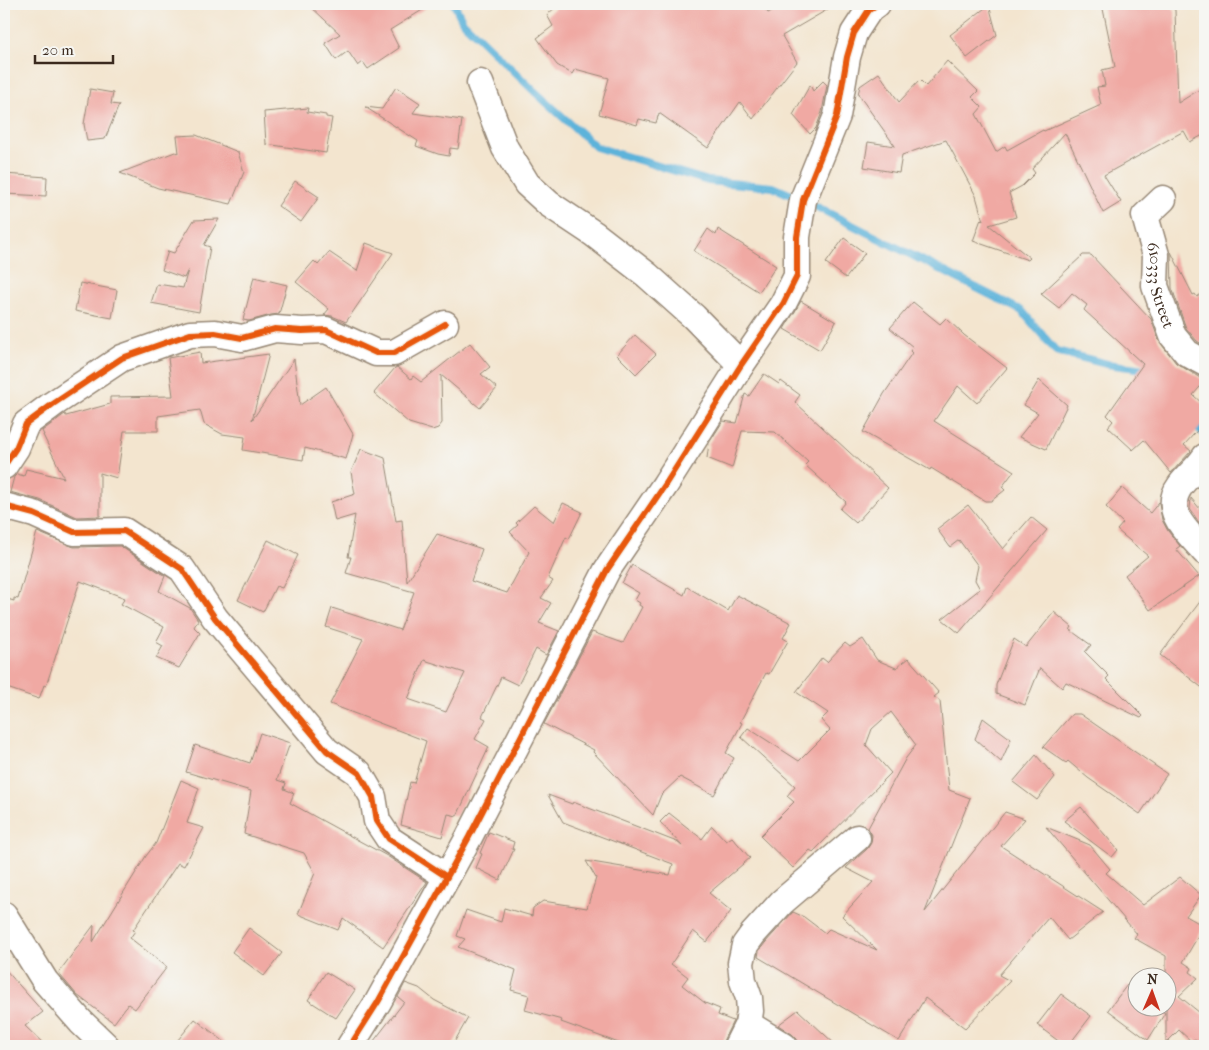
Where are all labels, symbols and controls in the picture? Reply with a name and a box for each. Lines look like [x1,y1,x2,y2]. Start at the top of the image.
scale bar [35,32,112,64]
text: 20 m [42,41,74,59]
street label: 610333 Street [1143,240,1178,331]
north arrow [1126,968,1176,1018]
text: N [1147,971,1158,988]

